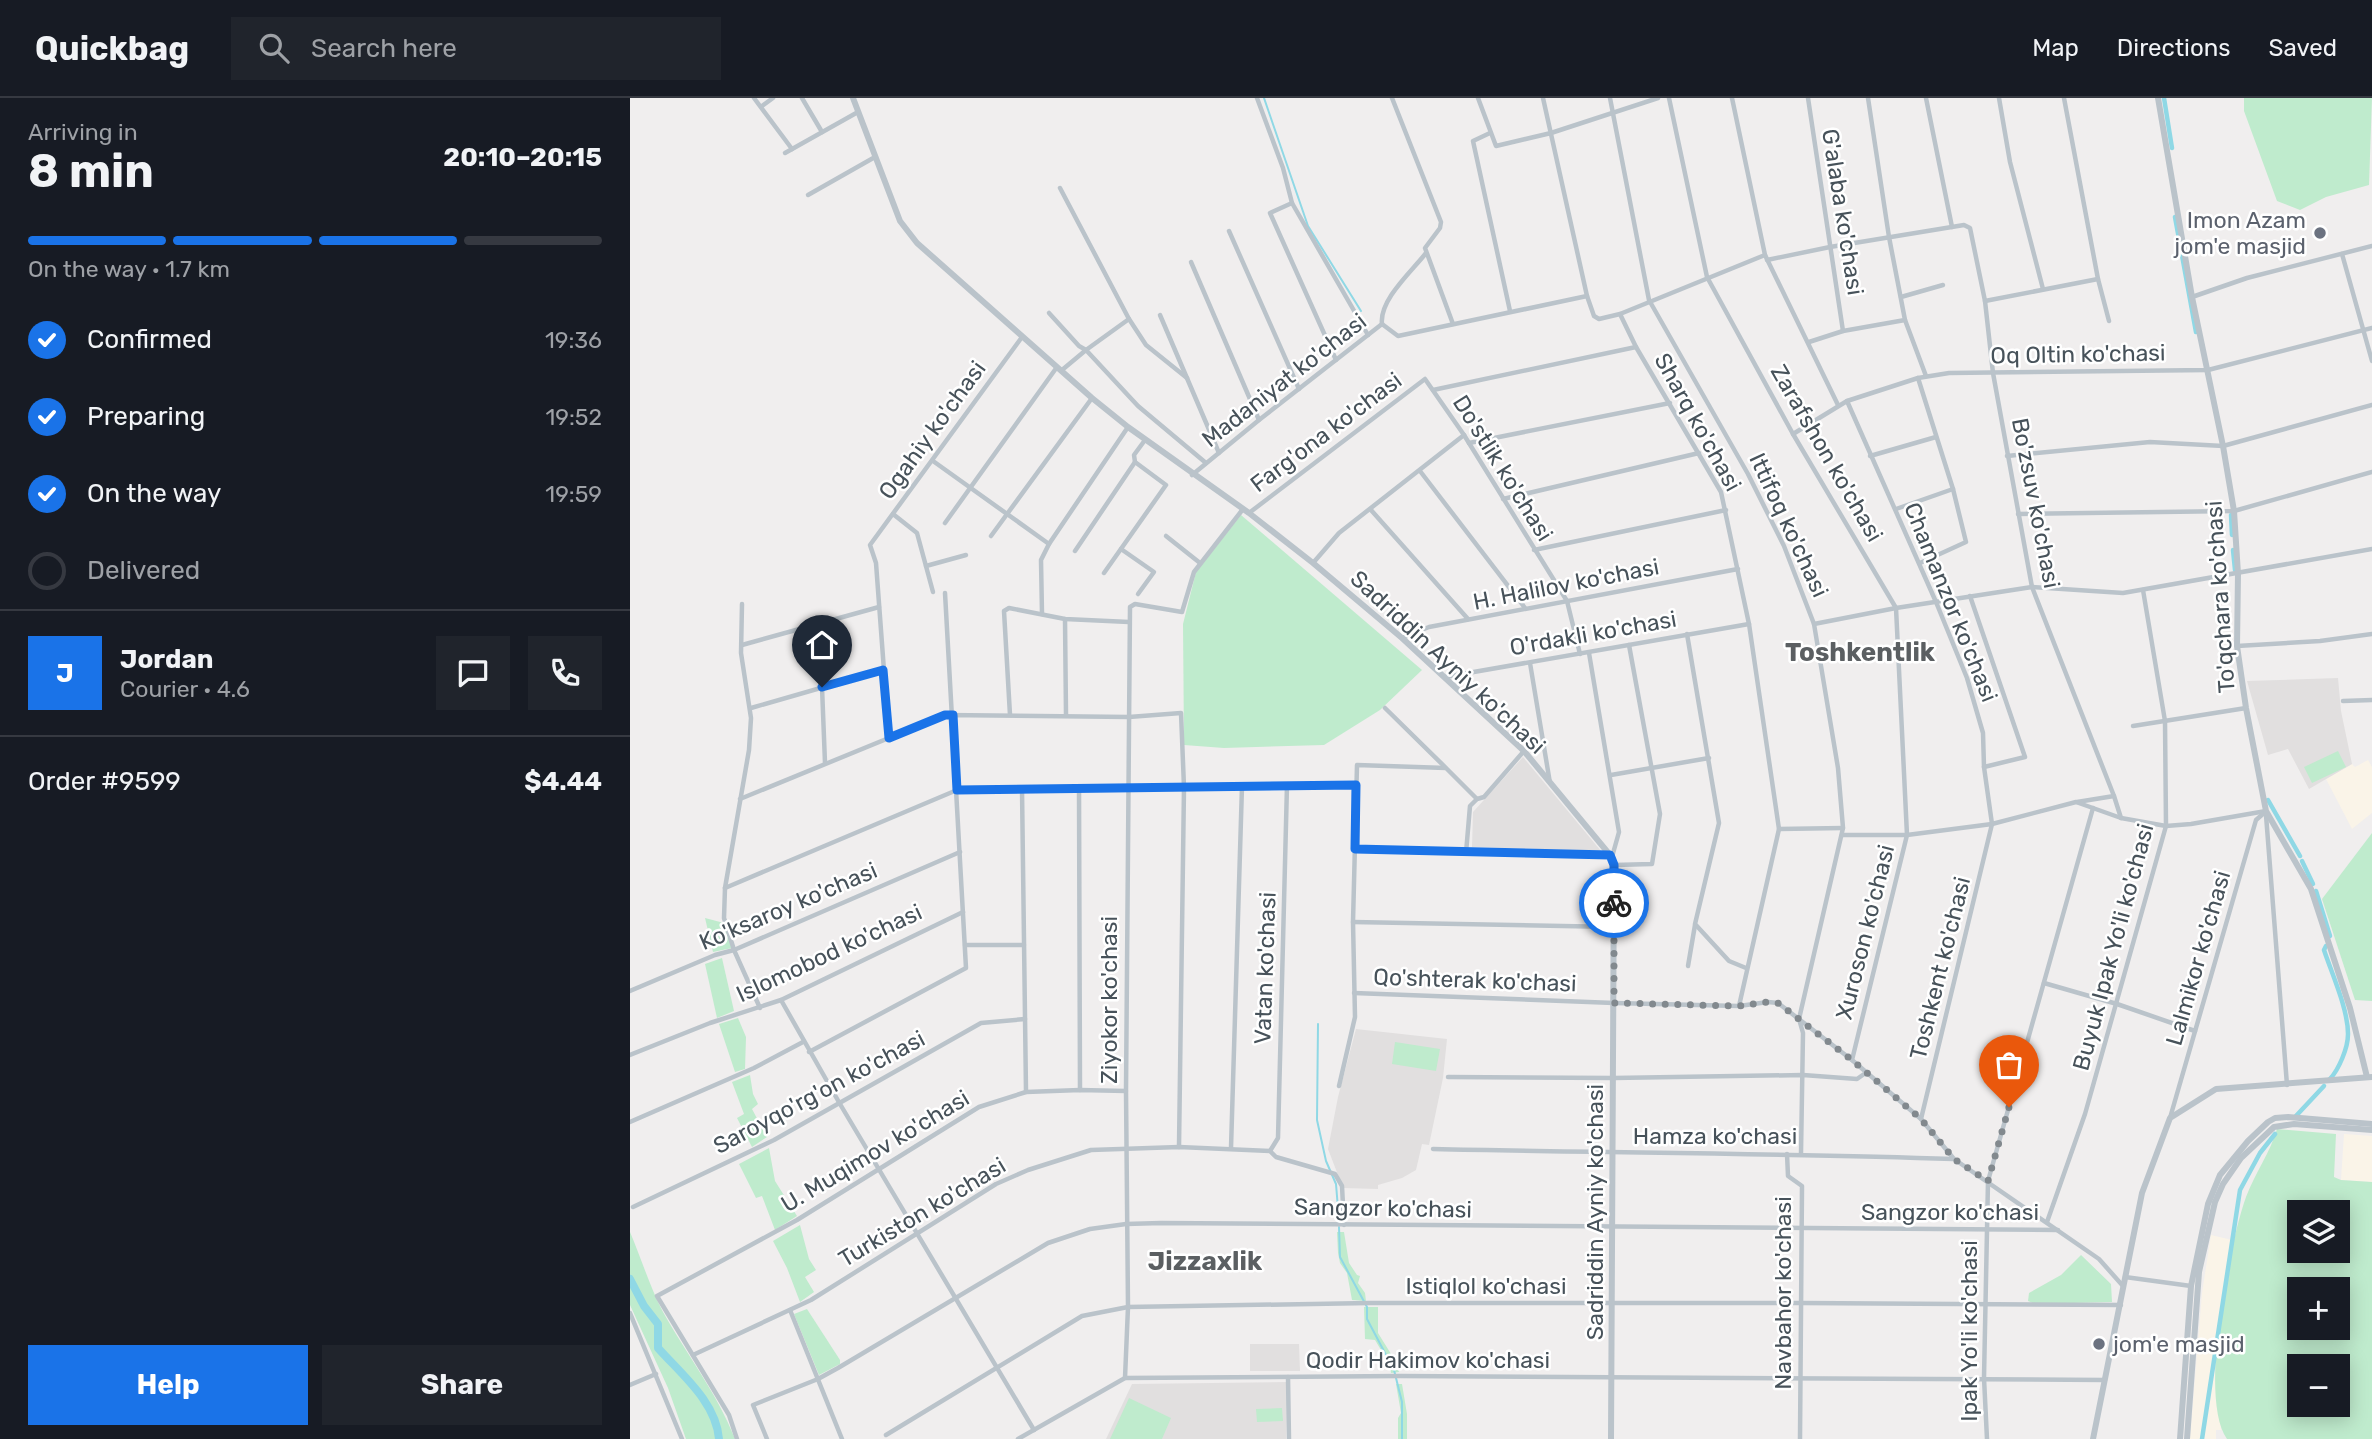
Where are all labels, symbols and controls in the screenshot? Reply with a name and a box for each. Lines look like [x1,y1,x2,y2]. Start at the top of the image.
search box [231,17,721,80]
text: Quickbag [35,29,189,68]
icon: search [255,29,293,67]
text: Search here [311,33,457,64]
text: Map [2032,34,2079,62]
text: Directions [2117,34,2230,62]
text: Saved [2268,34,2337,62]
text: Arriving in [28,118,138,146]
street label: G'alaba ko'chasi [1816,127,1870,297]
text: 20:10–20:15 [443,142,602,173]
text: 8 min [28,144,154,199]
place label: Imon Azam jom'e masjid [2173,206,2306,260]
marker: Imon Azam jom'e masjid [2312,225,2328,241]
text: On the way · 1.7 km [28,255,230,283]
street label: Madaniyat ko'chasi [1196,307,1372,453]
icon: check [28,321,66,359]
text: Confirmed [87,324,212,355]
text: 19:36 [545,326,602,354]
street label: Oq Oltin ko'chasi [1990,338,2166,370]
street label: Sharq ko'chasi [1648,348,1748,496]
street label: Ogahiy ko'chasi [872,355,992,505]
street label: Zarafshon ko'chasi [1765,359,1889,547]
street label: Farg'ona ko'chasi [1245,366,1407,498]
street label: Do'stlik ko'chasi [1447,390,1559,546]
icon: check [28,398,66,436]
text: Preparing [87,401,205,432]
text: 19:52 [545,403,602,431]
street label: Bo'zsuv ko'chasi [2006,416,2066,590]
street label: Ittifoq ko'chasi [1743,448,1835,602]
icon: check [28,475,66,513]
text: On the way [87,478,221,509]
text: 19:59 [545,480,602,508]
street label: Chamanzor ko'chasi [1898,498,2004,706]
street label: To'qchara ko'chasi [2199,500,2241,694]
street label: H. Halilov ko'chasi [1471,552,1661,616]
text: Delivered [87,555,200,586]
street label: Sadriddin Ayniy ko'chasi [1345,564,1551,760]
street label: O'rdakli ko'chasi [1507,605,1679,661]
pin [792,615,852,687]
icon: home [803,626,841,664]
button: chat [436,636,510,710]
button: phone [528,636,602,710]
district label: Toshkentlik [1785,637,1936,668]
text: Jordan [120,644,213,675]
text: J [56,658,74,689]
text: Courier · 4.6 [120,675,250,703]
text: Order #9599 [28,766,181,797]
text: $4.44 [524,766,602,797]
street label: Buyuk Ipak Yo'li ko'chasi [2067,820,2159,1074]
street label: Xuroson ko'chasi [1830,842,1900,1022]
street label: Ko'ksaroy ko'chasi [695,856,881,956]
street label: Lalmikor ko'chasi [2160,867,2236,1049]
courier [1579,868,1649,938]
street label: Toshkent ko'chasi [1904,874,1976,1062]
icon: bike [1595,884,1633,922]
street label: Vatan ko'chasi [1248,891,1282,1045]
street label: Islomobod ko'chasi [732,898,926,1008]
street label: Ziyokor ko'chasi [1095,916,1123,1084]
street label: Qo'shterak ko'chasi [1373,962,1577,998]
street label: Saroyqo'rg'on ko'chasi [708,1024,930,1160]
pin [1979,1035,2039,1107]
icon: bag [1990,1046,2028,1084]
street label: U. Muqimov ko'chasi [776,1084,974,1218]
street label: Sadriddin Ayniy ko'chasi [1581,1084,1609,1340]
street label: Hamza ko'chasi [1633,1122,1797,1150]
street label: Turkiston ko'chasi [833,1151,1011,1273]
street label: Sangzor ko'chasi [1294,1192,1472,1224]
street label: Navbahor ko'chasi [1769,1196,1797,1390]
street label: Sangzor ko'chasi [1861,1198,2039,1226]
map controls [2287,1200,2350,1417]
button: layers [2287,1200,2350,1263]
street label: Ipak Yo'li ko'chasi [1955,1240,1983,1422]
district label: Jizzaxlik [1148,1246,1263,1277]
street label: Istiqlol ko'chasi [1405,1272,1567,1300]
button: + [2287,1277,2350,1340]
place label: jom'e masjid [2112,1330,2245,1358]
marker: jom'e masjid [2091,1336,2107,1352]
button: Help [28,1345,308,1425]
button: Share [322,1345,602,1425]
street label: Qodir Hakimov ko'chasi [1306,1346,1550,1374]
button: − [2287,1354,2350,1417]

